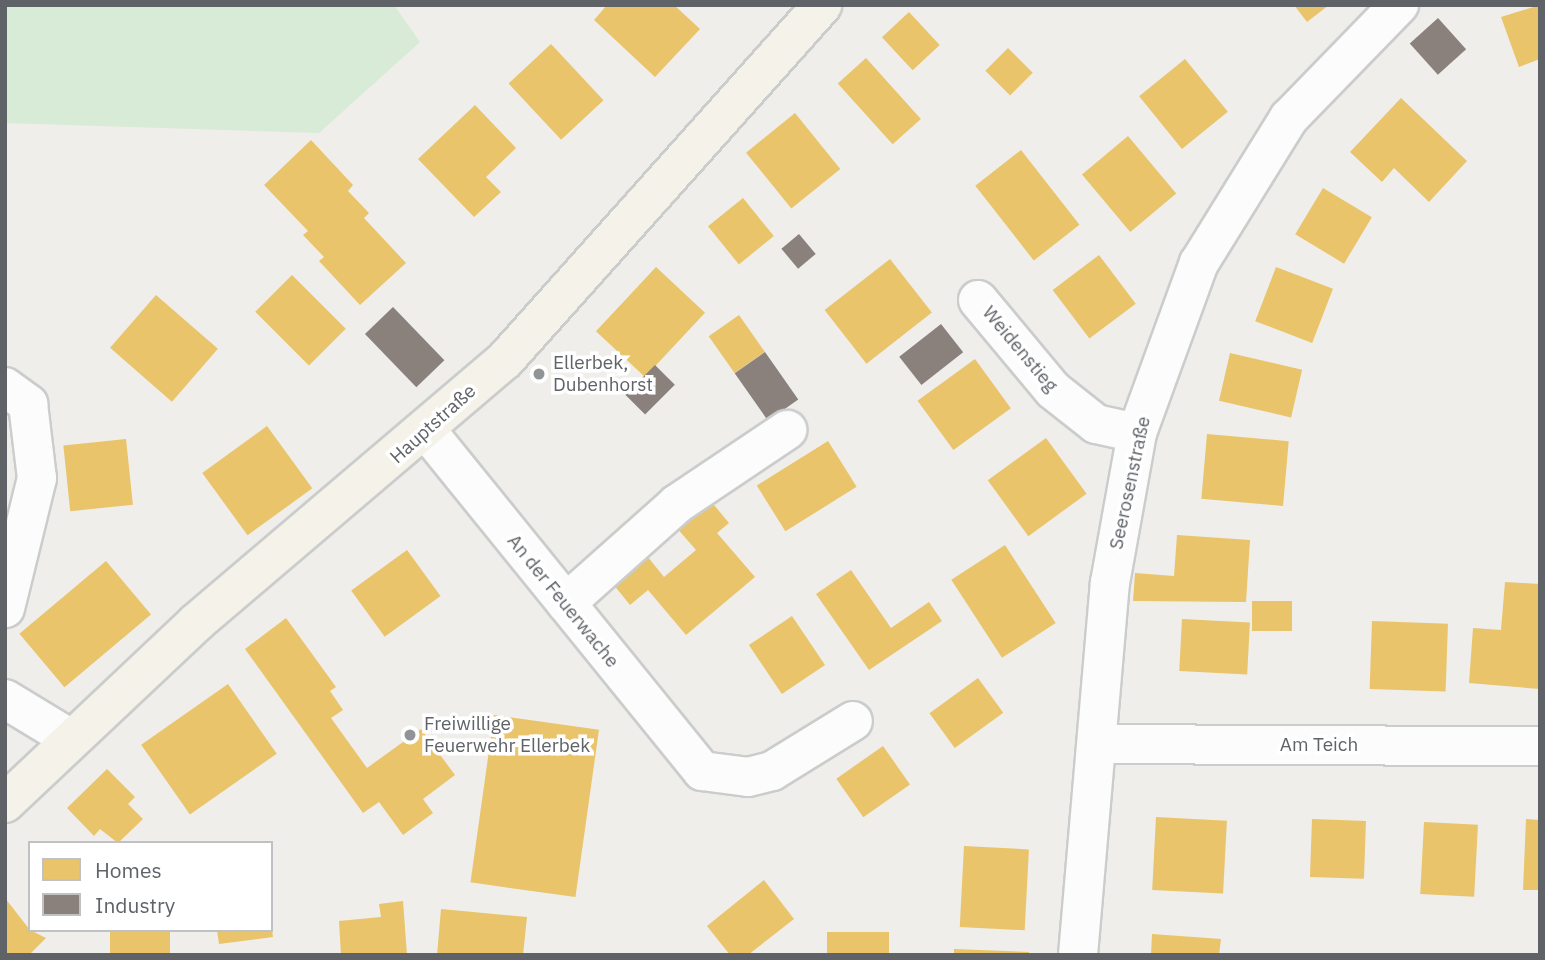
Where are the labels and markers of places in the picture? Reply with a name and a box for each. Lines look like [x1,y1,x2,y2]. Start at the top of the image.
place label: Ellerbek, Dubenhorst [553,352,653,396]
marker: Ellerbek, Dubenhorst [531,366,547,382]
place label: Freiwillige Feuerwehr Ellerbek [424,713,590,757]
marker: Freiwillige Feuerwehr Ellerbek [402,727,418,743]

